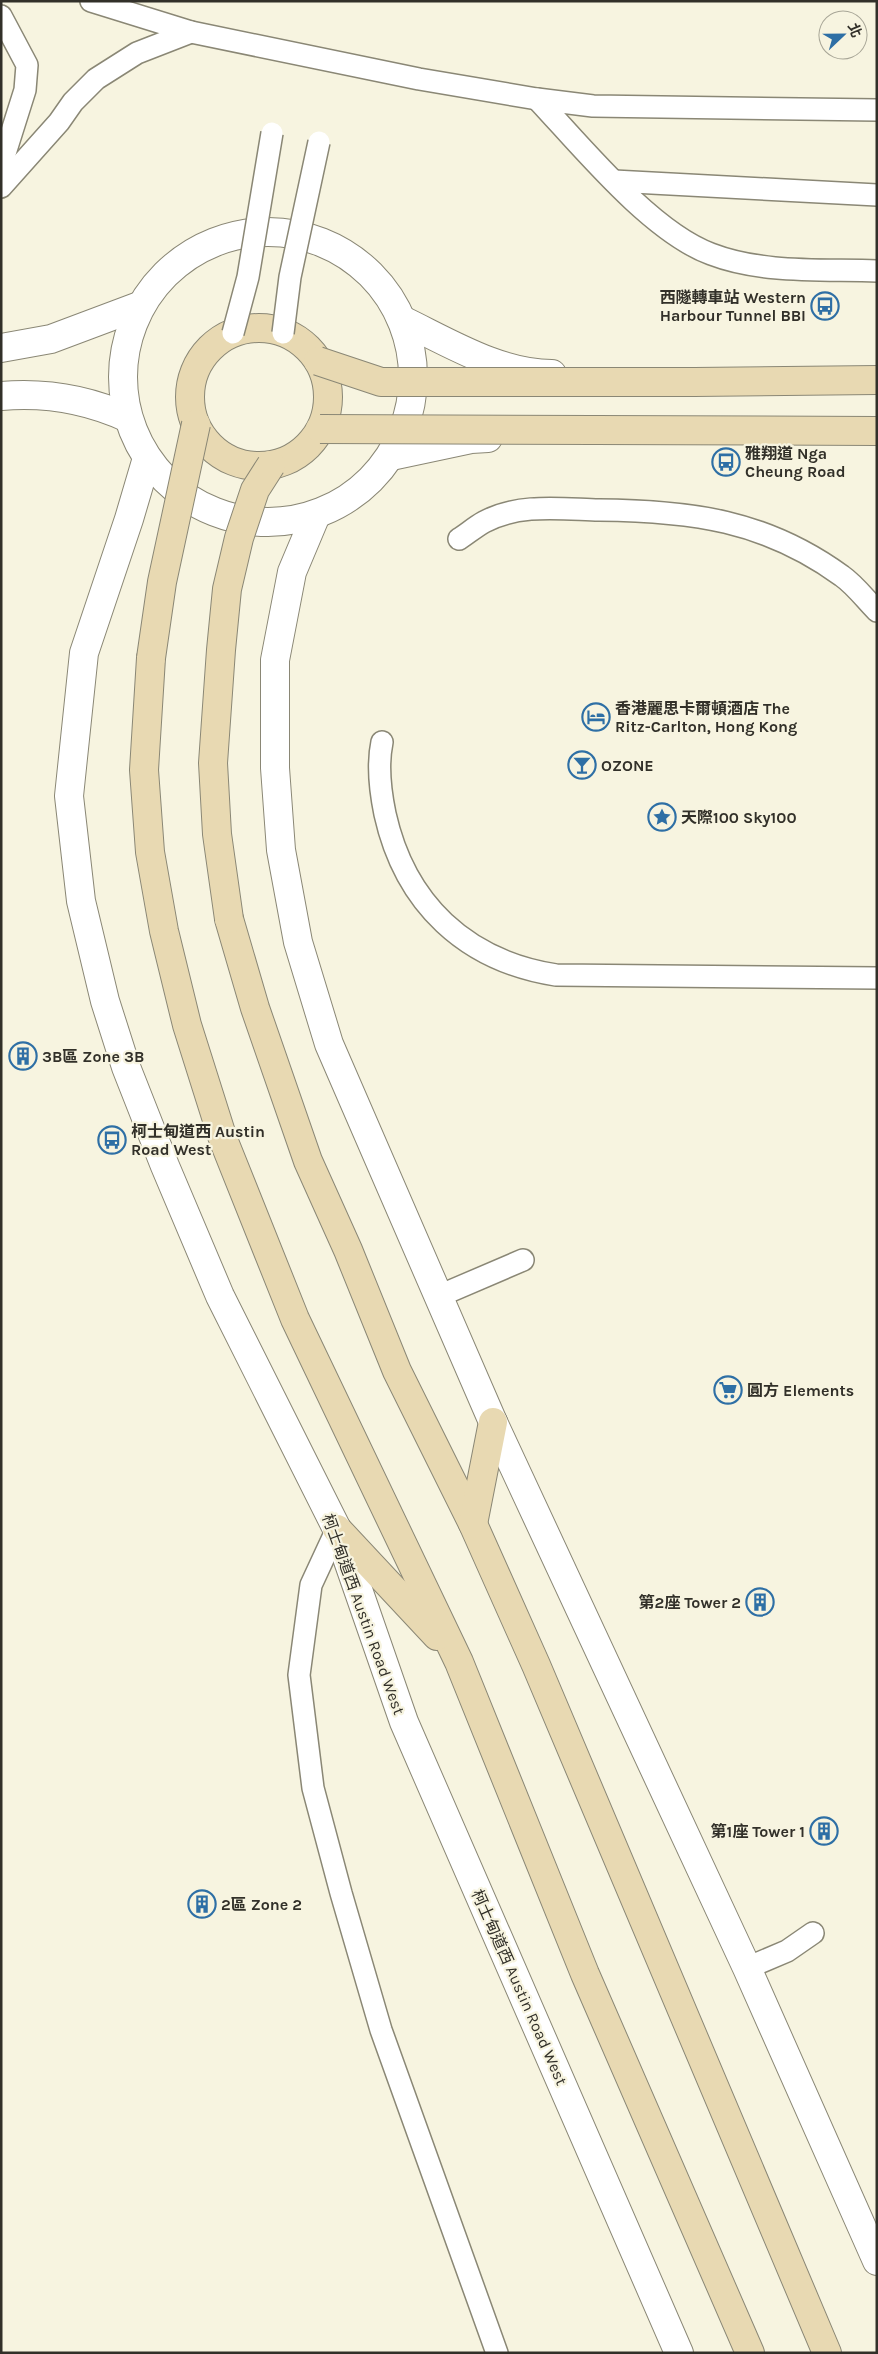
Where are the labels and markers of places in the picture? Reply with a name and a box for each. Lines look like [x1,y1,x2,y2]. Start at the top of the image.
place label: 西隧轉車站 Western Harbour Tunnel BBI [659,288,806,325]
bus stop icon: 西隧轉車站 Western Harbour Tunnel BBI [810,291,840,321]
place label: 雅翔道 Nga Cheung Road [745,444,845,481]
bus stop icon: 雅翔道 Nga Cheung Road [711,447,741,477]
place label: 香港麗思卡爾頓酒店 The Ritz-Carlton, Hong Kong [615,699,797,736]
hotel icon: 香港麗思卡爾頓酒店 The Ritz-Carlton, Hong Kong [581,702,611,732]
bar icon: OZONE [567,750,597,780]
place label: OZONE [601,756,654,775]
place icon: 天際100 Sky100 [647,802,677,832]
place label: 天際100 Sky100 [681,808,797,827]
building icon: 3B區 Zone 3B [8,1041,38,1071]
place label: 3B區 Zone 3B [42,1047,144,1066]
place label: 柯士甸道西 Austin Road West [131,1122,265,1159]
bus stop icon: 柯士甸道西 Austin Road West [97,1125,127,1155]
supermarket icon: 圓方 Elements [713,1375,743,1405]
place label: 圓方 Elements [747,1381,854,1400]
building icon: 第2座 Tower 2 [745,1587,775,1617]
place label: 第2座 Tower 2 [639,1593,741,1612]
building icon: 第1座 Tower 1 [809,1816,839,1846]
place label: 第1座 Tower 1 [711,1822,805,1841]
building icon: 2區 Zone 2 [187,1889,217,1919]
place label: 2區 Zone 2 [221,1895,302,1914]

